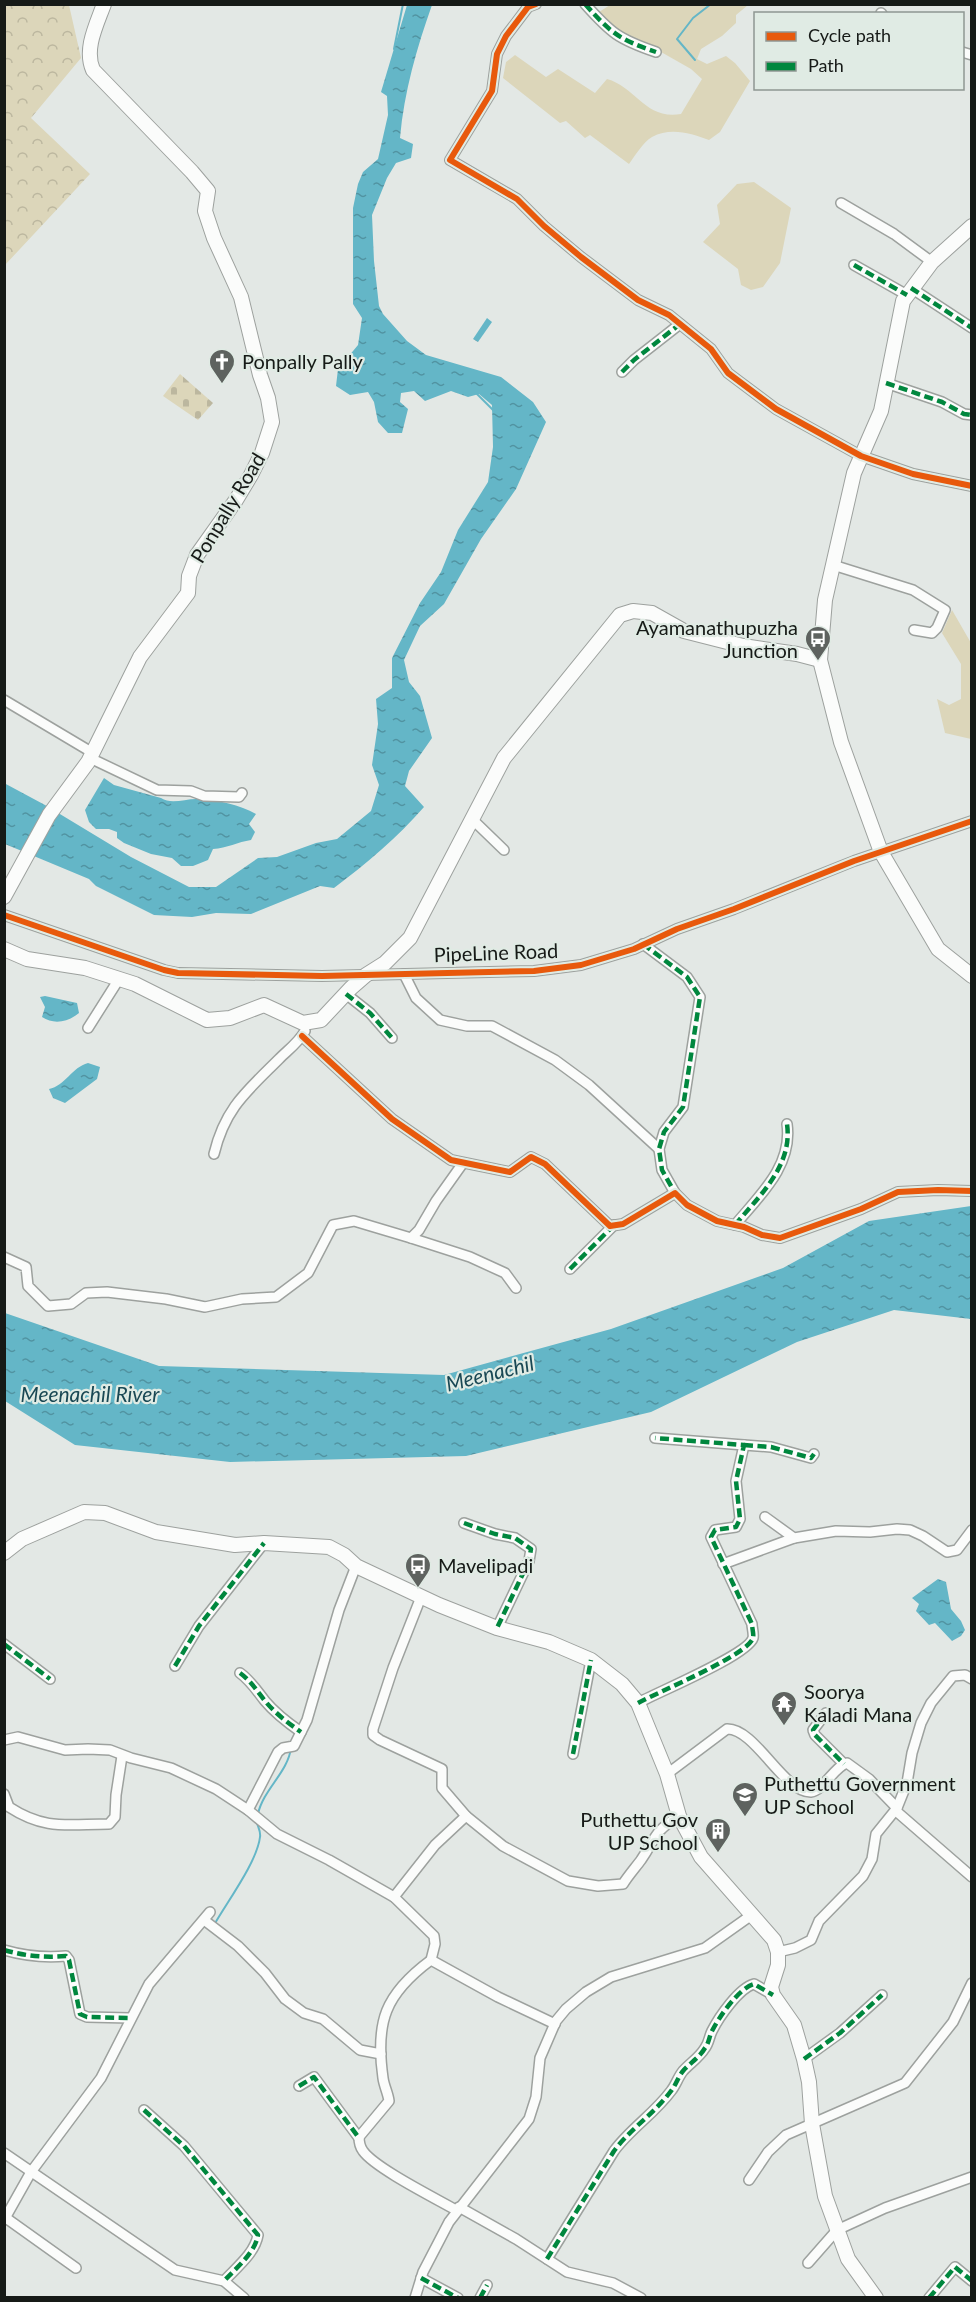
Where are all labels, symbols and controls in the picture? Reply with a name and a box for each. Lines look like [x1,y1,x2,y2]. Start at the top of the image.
legend [754,12,964,90]
text: Cycle path [808,24,891,46]
text: Path [808,54,844,76]
church icon: Ponpally Pally [207,347,237,385]
place label: Ponpally Pally [242,349,364,373]
street label: Ponpally Road [185,448,269,567]
place label: Ayamanathupuzha Junction [636,615,798,662]
bus stop icon: Ayamanathupuzha Junction [803,624,833,662]
street label: PipeLine Road [433,938,559,966]
water label: Meenachil [443,1349,537,1396]
water label: Meenachil River [21,1381,160,1406]
bus stop icon: Mavelipadi [403,1551,433,1589]
place label: Mavelipadi [438,1553,533,1577]
place label: Soorya Kaladi Mana [804,1679,912,1726]
temple icon: Soorya Kaladi Mana [769,1689,799,1727]
place label: Puthettu Government UP School [764,1771,956,1818]
school or university icon: Puthettu Government UP School [730,1780,760,1818]
place label: Puthettu Gov UP School [580,1807,699,1854]
building icon: Puthettu Gov UP School [703,1816,733,1854]

